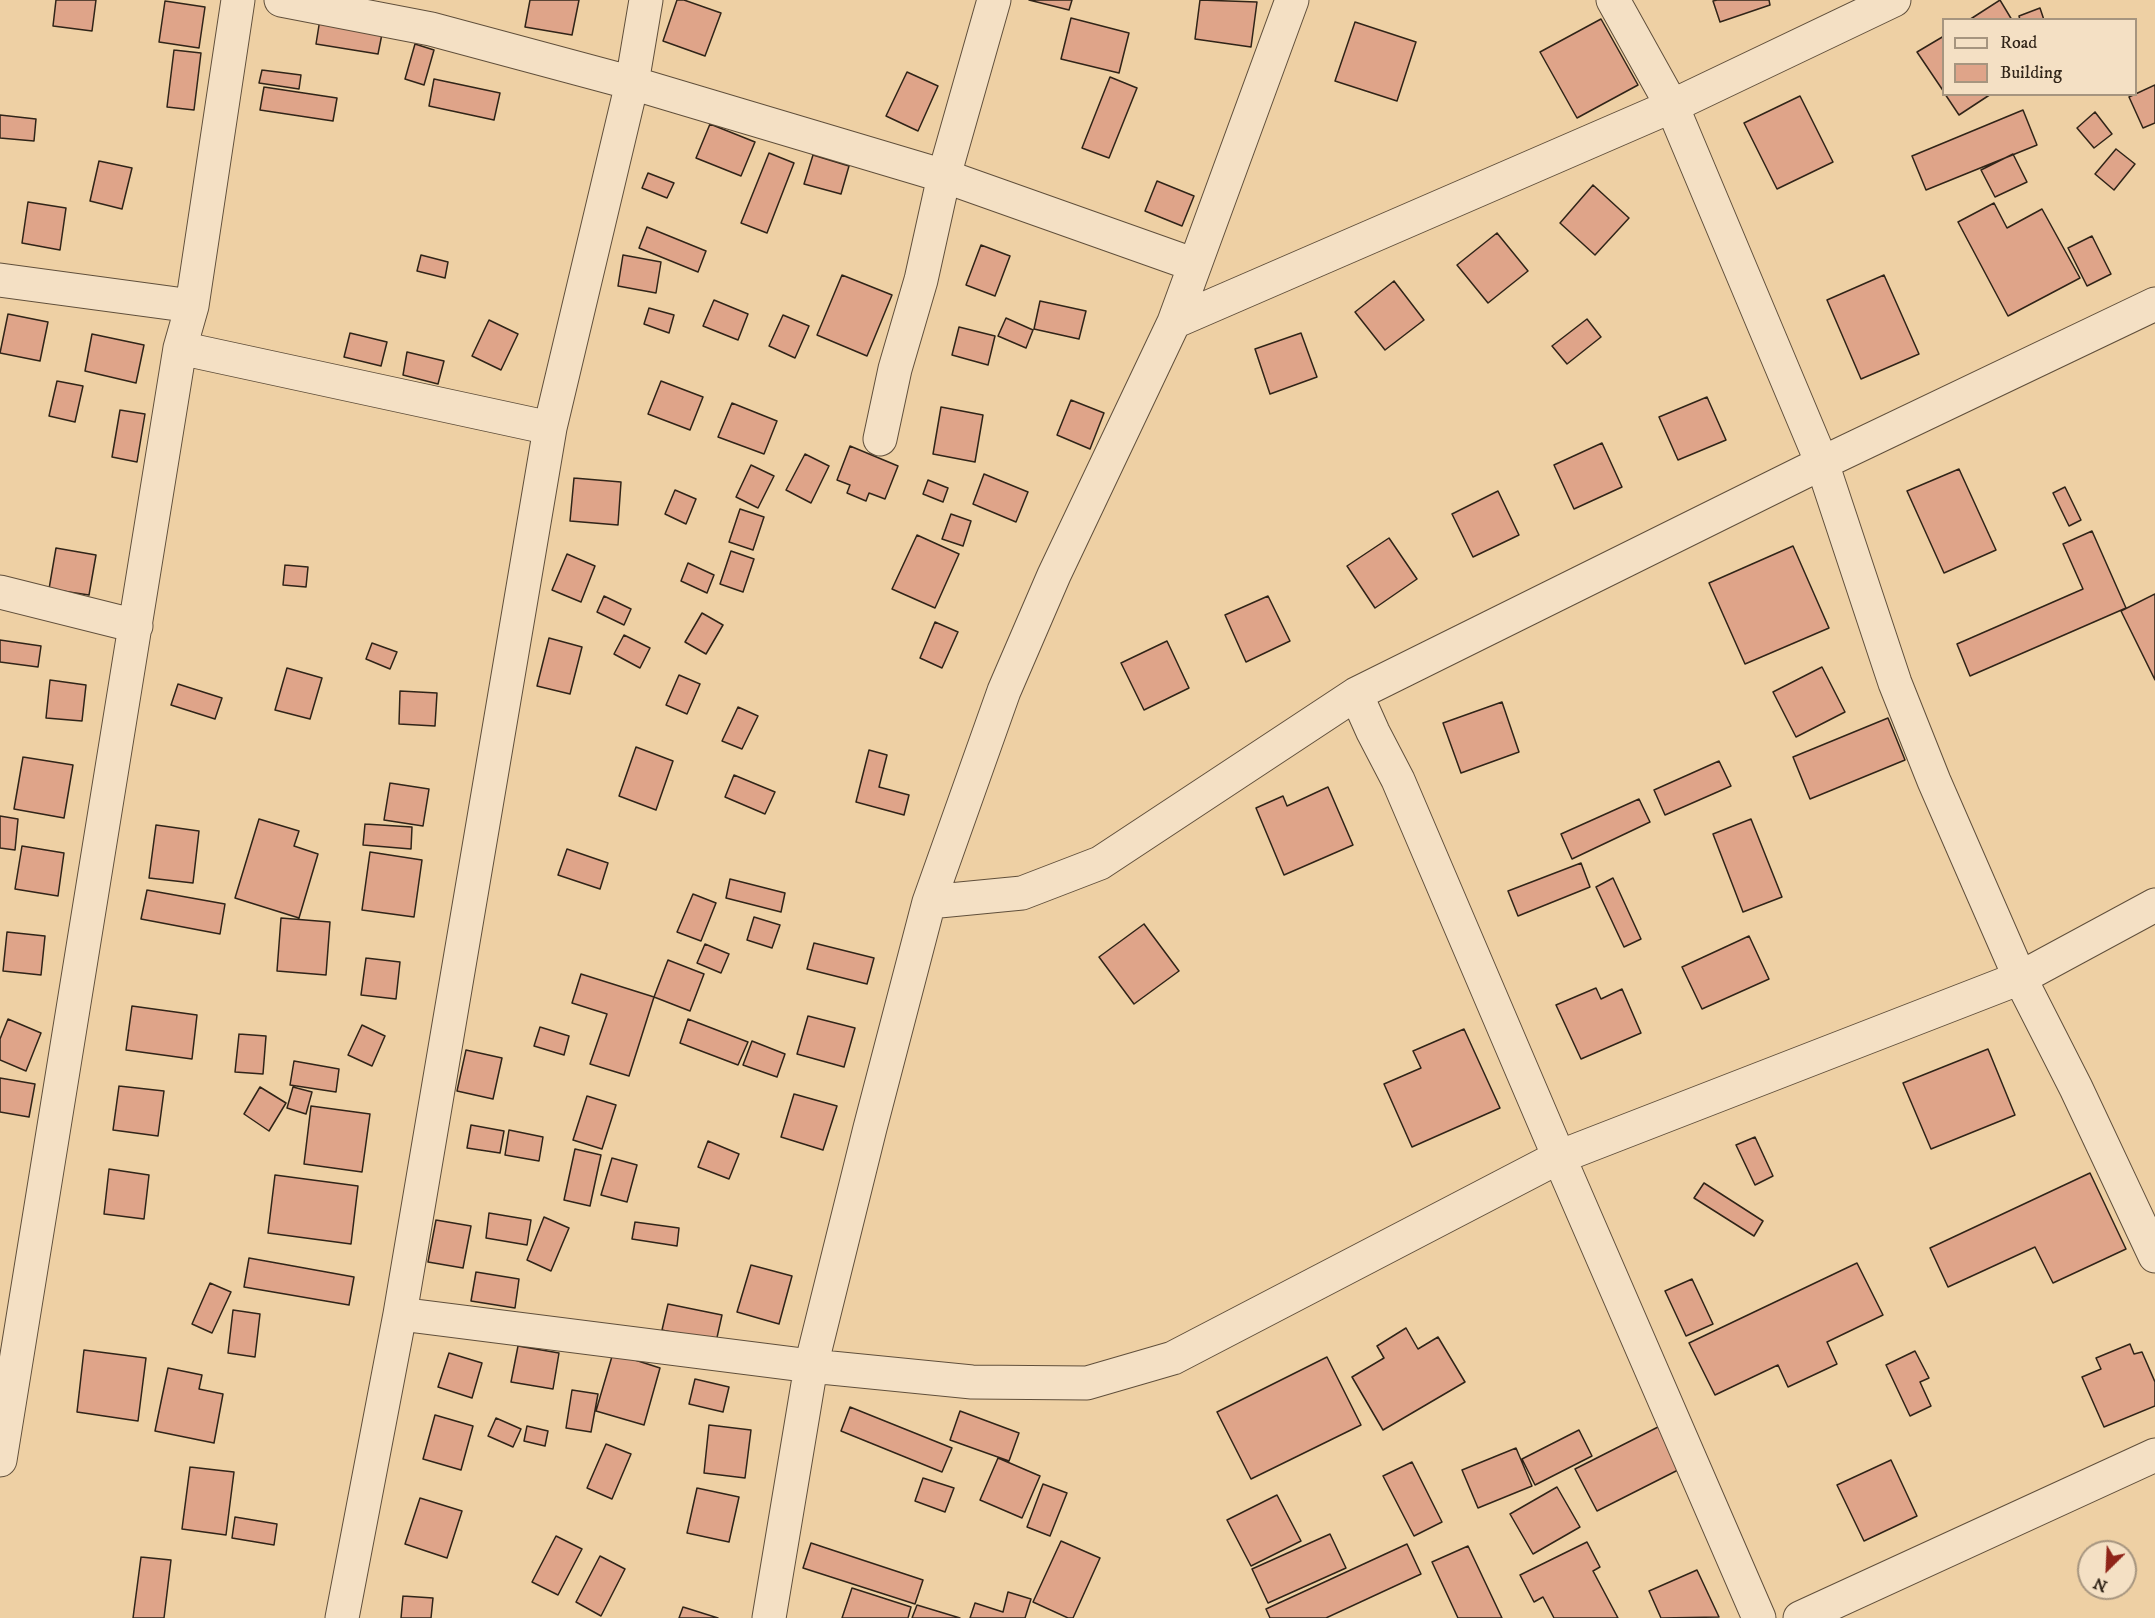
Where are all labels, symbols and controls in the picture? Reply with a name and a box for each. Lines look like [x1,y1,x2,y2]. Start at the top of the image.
legend [1942,18,2137,96]
text: Road [2000,32,2037,54]
text: Building [2000,62,2062,84]
north arrow [2077,1540,2137,1600]
text: N [2090,1573,2111,1596]

